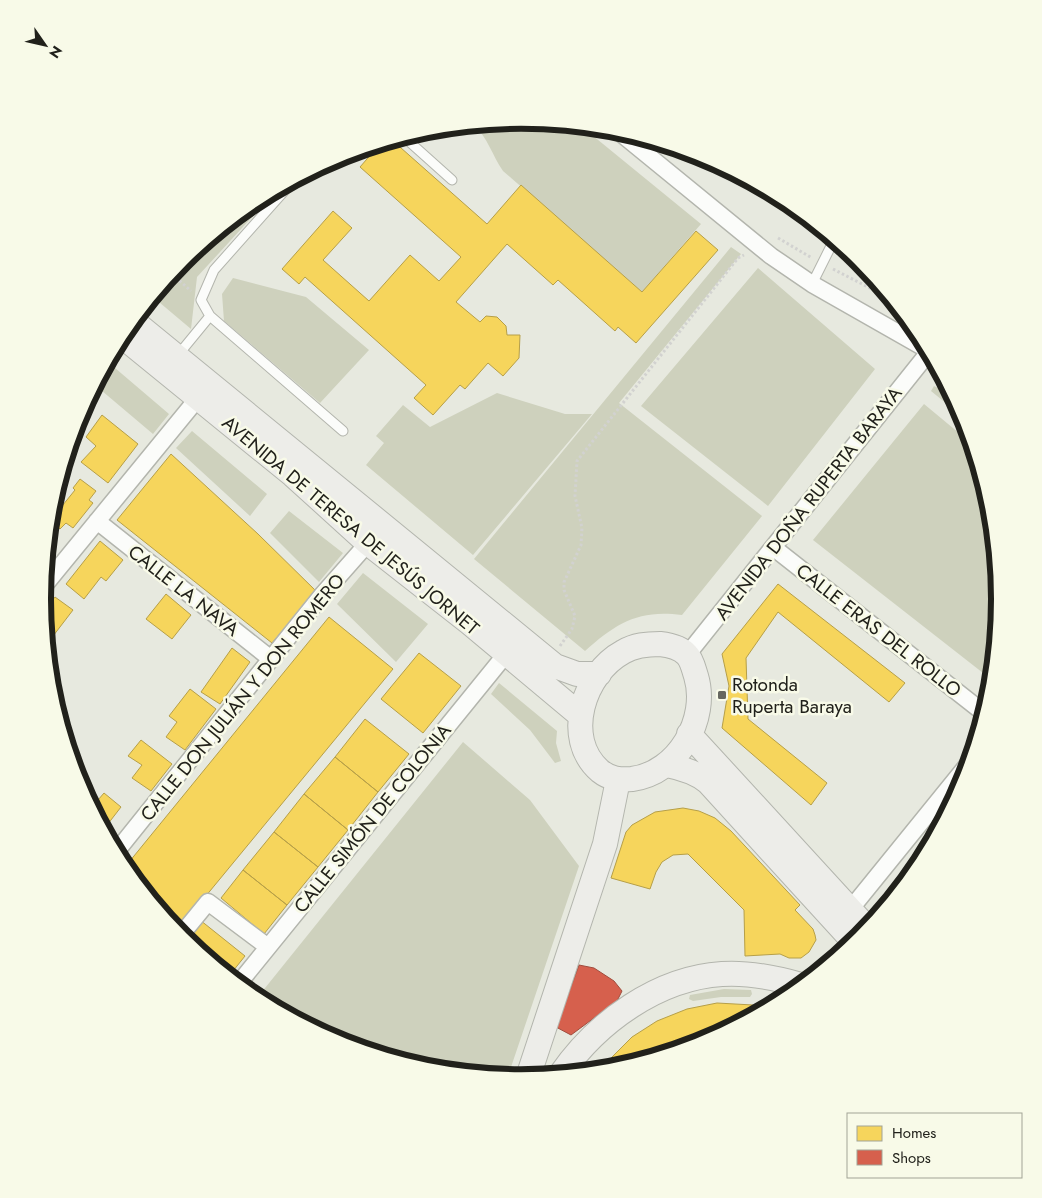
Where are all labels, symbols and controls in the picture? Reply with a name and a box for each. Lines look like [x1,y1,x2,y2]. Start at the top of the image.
north arrow [20,20,70,70]
text: N [44,42,67,62]
street label: AVENIDA DOÑA RUPERTA BARAYA [709,380,908,626]
street label: AVENIDA DE TERESA DE JESÚS JORNET [216,409,485,641]
street label: CALLE LA NAVA [122,538,245,643]
street label: CALLE ERAS DEL ROLLO [790,557,967,704]
street label: CALLE DON JULIÁN Y DON ROMERO [134,568,351,827]
place label: Rotonda Ruperta Baraya [732,671,852,720]
marker: Rotonda Ruperta Baraya [716,689,728,701]
street label: CALLE SIMÓN DE COLONIA [288,718,458,919]
legend [847,1113,1022,1178]
text: Homes [892,1122,936,1144]
text: Shops [892,1147,931,1169]

